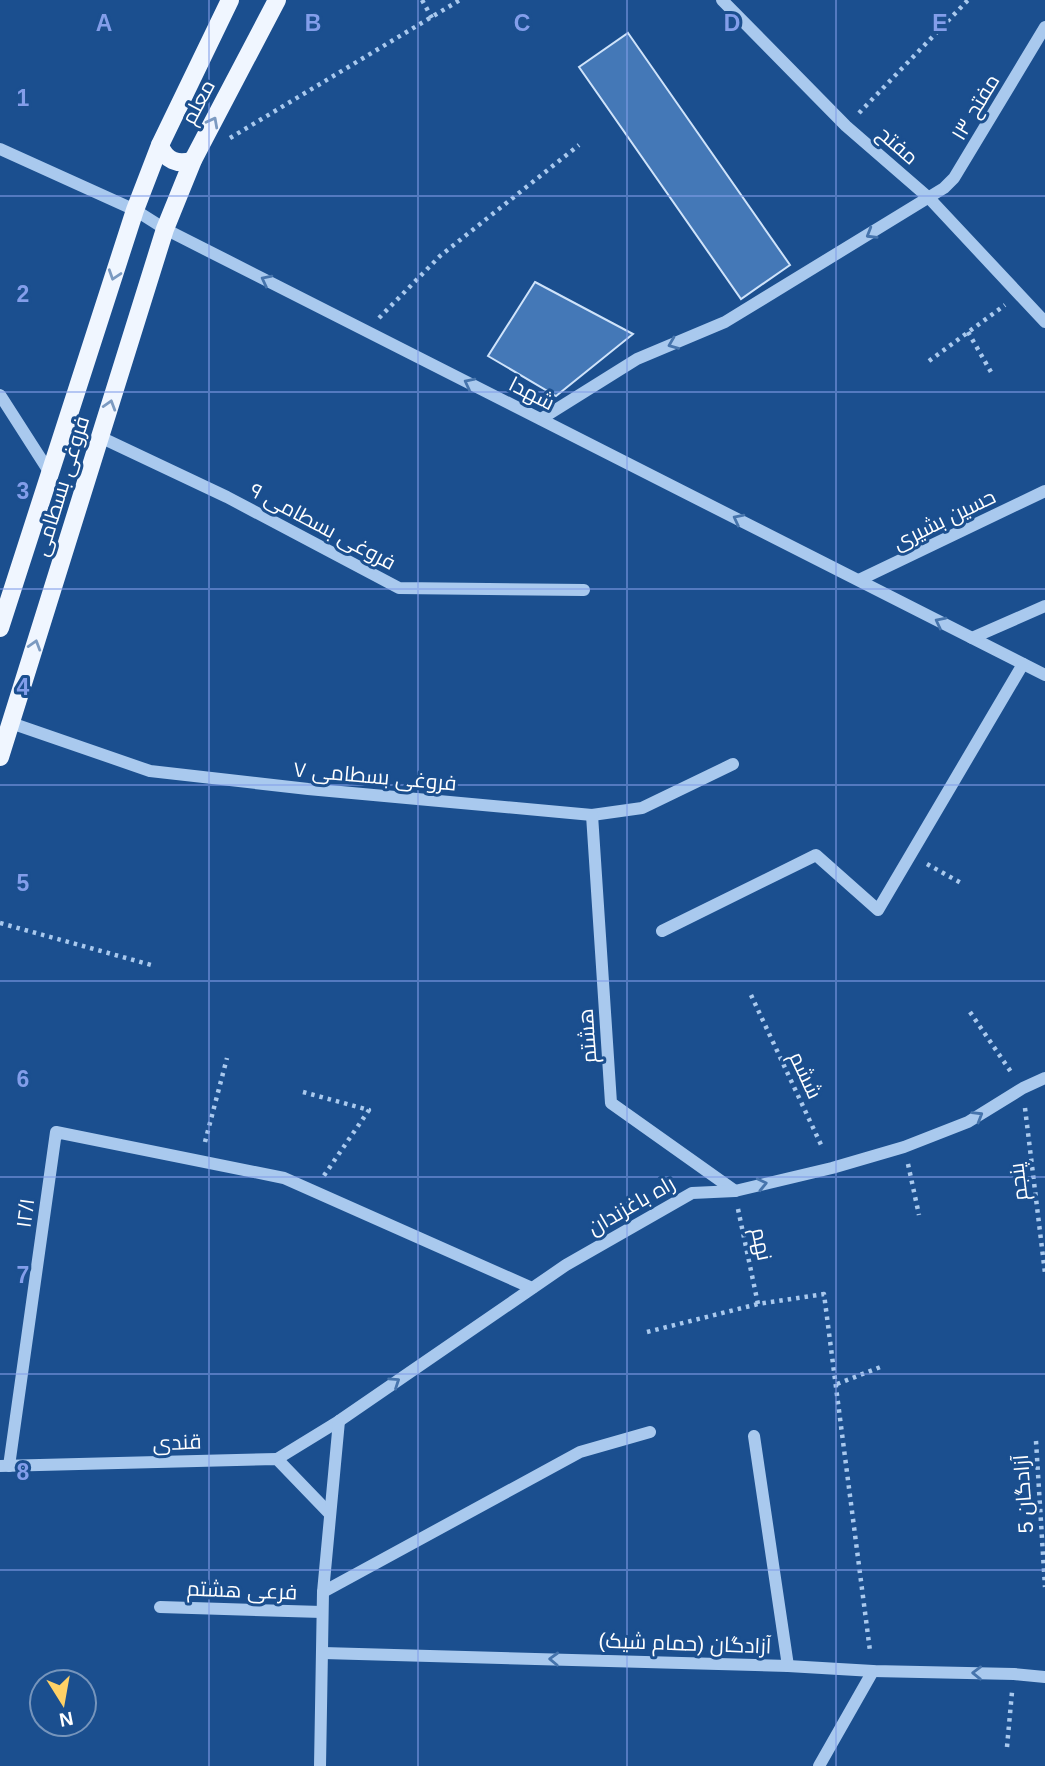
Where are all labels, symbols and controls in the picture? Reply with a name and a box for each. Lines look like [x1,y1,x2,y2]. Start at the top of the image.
text: A [96,10,112,36]
text: B [305,10,321,36]
text: C [514,10,530,36]
text: D [724,10,740,36]
text: E [932,10,948,36]
street label: مفتح ۱۳ [946,70,1006,146]
street label: معلم [177,76,222,130]
text: 1 [17,85,30,111]
one-way arrow [205,117,218,129]
street label: مفتح [871,121,923,171]
one-way arrow [865,225,878,238]
one-way arrow [108,269,122,281]
one-way arrow [261,275,273,288]
text: 2 [17,281,29,307]
one-way arrow [667,335,679,349]
street label: شهدا [504,372,559,416]
one-way arrow [464,377,476,391]
one-way arrow [102,399,117,411]
street label: فروغی بسطامی [29,413,95,559]
text: 3 [17,478,29,504]
street label: فروغی بسطامی ۹ [245,478,400,576]
street label: حسین بشیری [889,484,1000,556]
one-way arrow [732,513,745,527]
one-way arrow [935,616,948,630]
one-way arrow [27,640,41,652]
text: 4 [17,674,30,700]
street label: فروغی بسطامی ۷ [292,757,458,797]
text: 5 [17,870,30,896]
street label: هشتم [574,1008,603,1064]
street label: ششم [782,1048,827,1103]
text: 6 [17,1066,29,1092]
one-way arrow [971,1111,984,1124]
street label: پنجم [1004,1161,1035,1202]
street label: راه باغزندان [584,1171,679,1241]
one-way arrow [756,1178,768,1193]
street label: ۱۲/۱ [12,1197,38,1229]
street label: نهم [744,1225,777,1263]
text: 7 [17,1262,29,1288]
one-way arrow [387,1378,400,1390]
street label: قندی [152,1430,202,1456]
street label: آزادگان 5 [1009,1453,1039,1534]
text: 8 [17,1459,30,1485]
street label: فرعی هشتم [186,1577,298,1606]
street label: آزادگان (حمام شیک) [598,1628,772,1661]
one-way arrow [548,1651,558,1667]
one-way arrow [971,1665,982,1681]
north arrow [28,1668,98,1738]
text: N [57,1708,75,1731]

